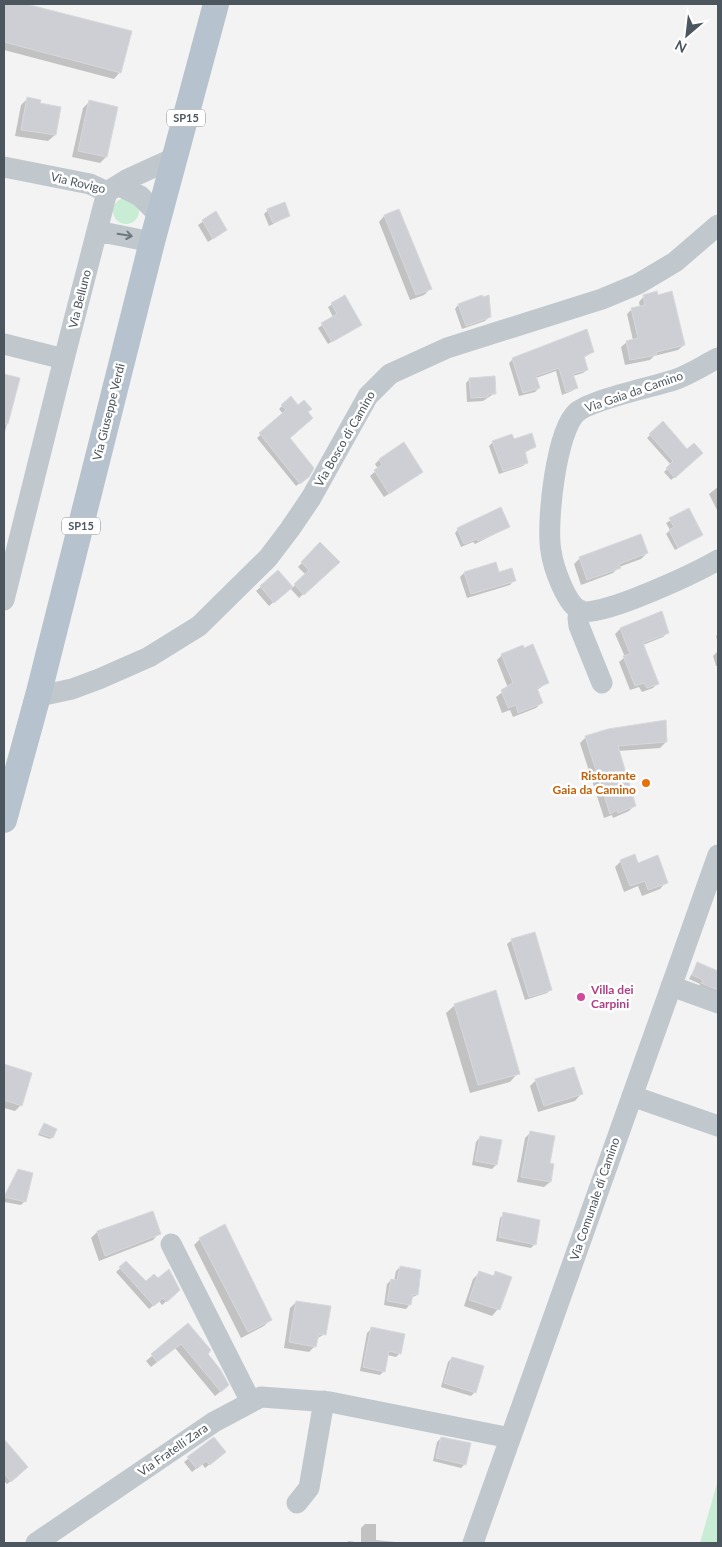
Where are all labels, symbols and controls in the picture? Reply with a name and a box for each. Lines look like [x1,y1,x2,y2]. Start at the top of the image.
north arrow [662,10,712,60]
text: N [672,37,689,57]
road number: SP15 [167,110,205,126]
street label: Via Rovigo [49,169,107,196]
one-way arrow [116,231,132,241]
street label: Via Belluno [65,268,94,330]
street label: Via Giuseppe Verdi [89,362,128,462]
street label: Via Gaia da Camino [583,368,685,415]
street label: Via Bosco di Camino [311,388,378,489]
road number: SP15 [62,518,100,534]
place label: Ristorante Gaia da Camino [553,768,637,797]
marker: Ristorante Gaia da Camino [640,777,652,789]
place label: Villa dei Carpini [590,982,634,1011]
marker: Villa dei Carpini [575,991,587,1003]
street label: Via Comunale di Camino [566,1135,623,1262]
street label: Via Fratelli Zara [135,1420,211,1479]

